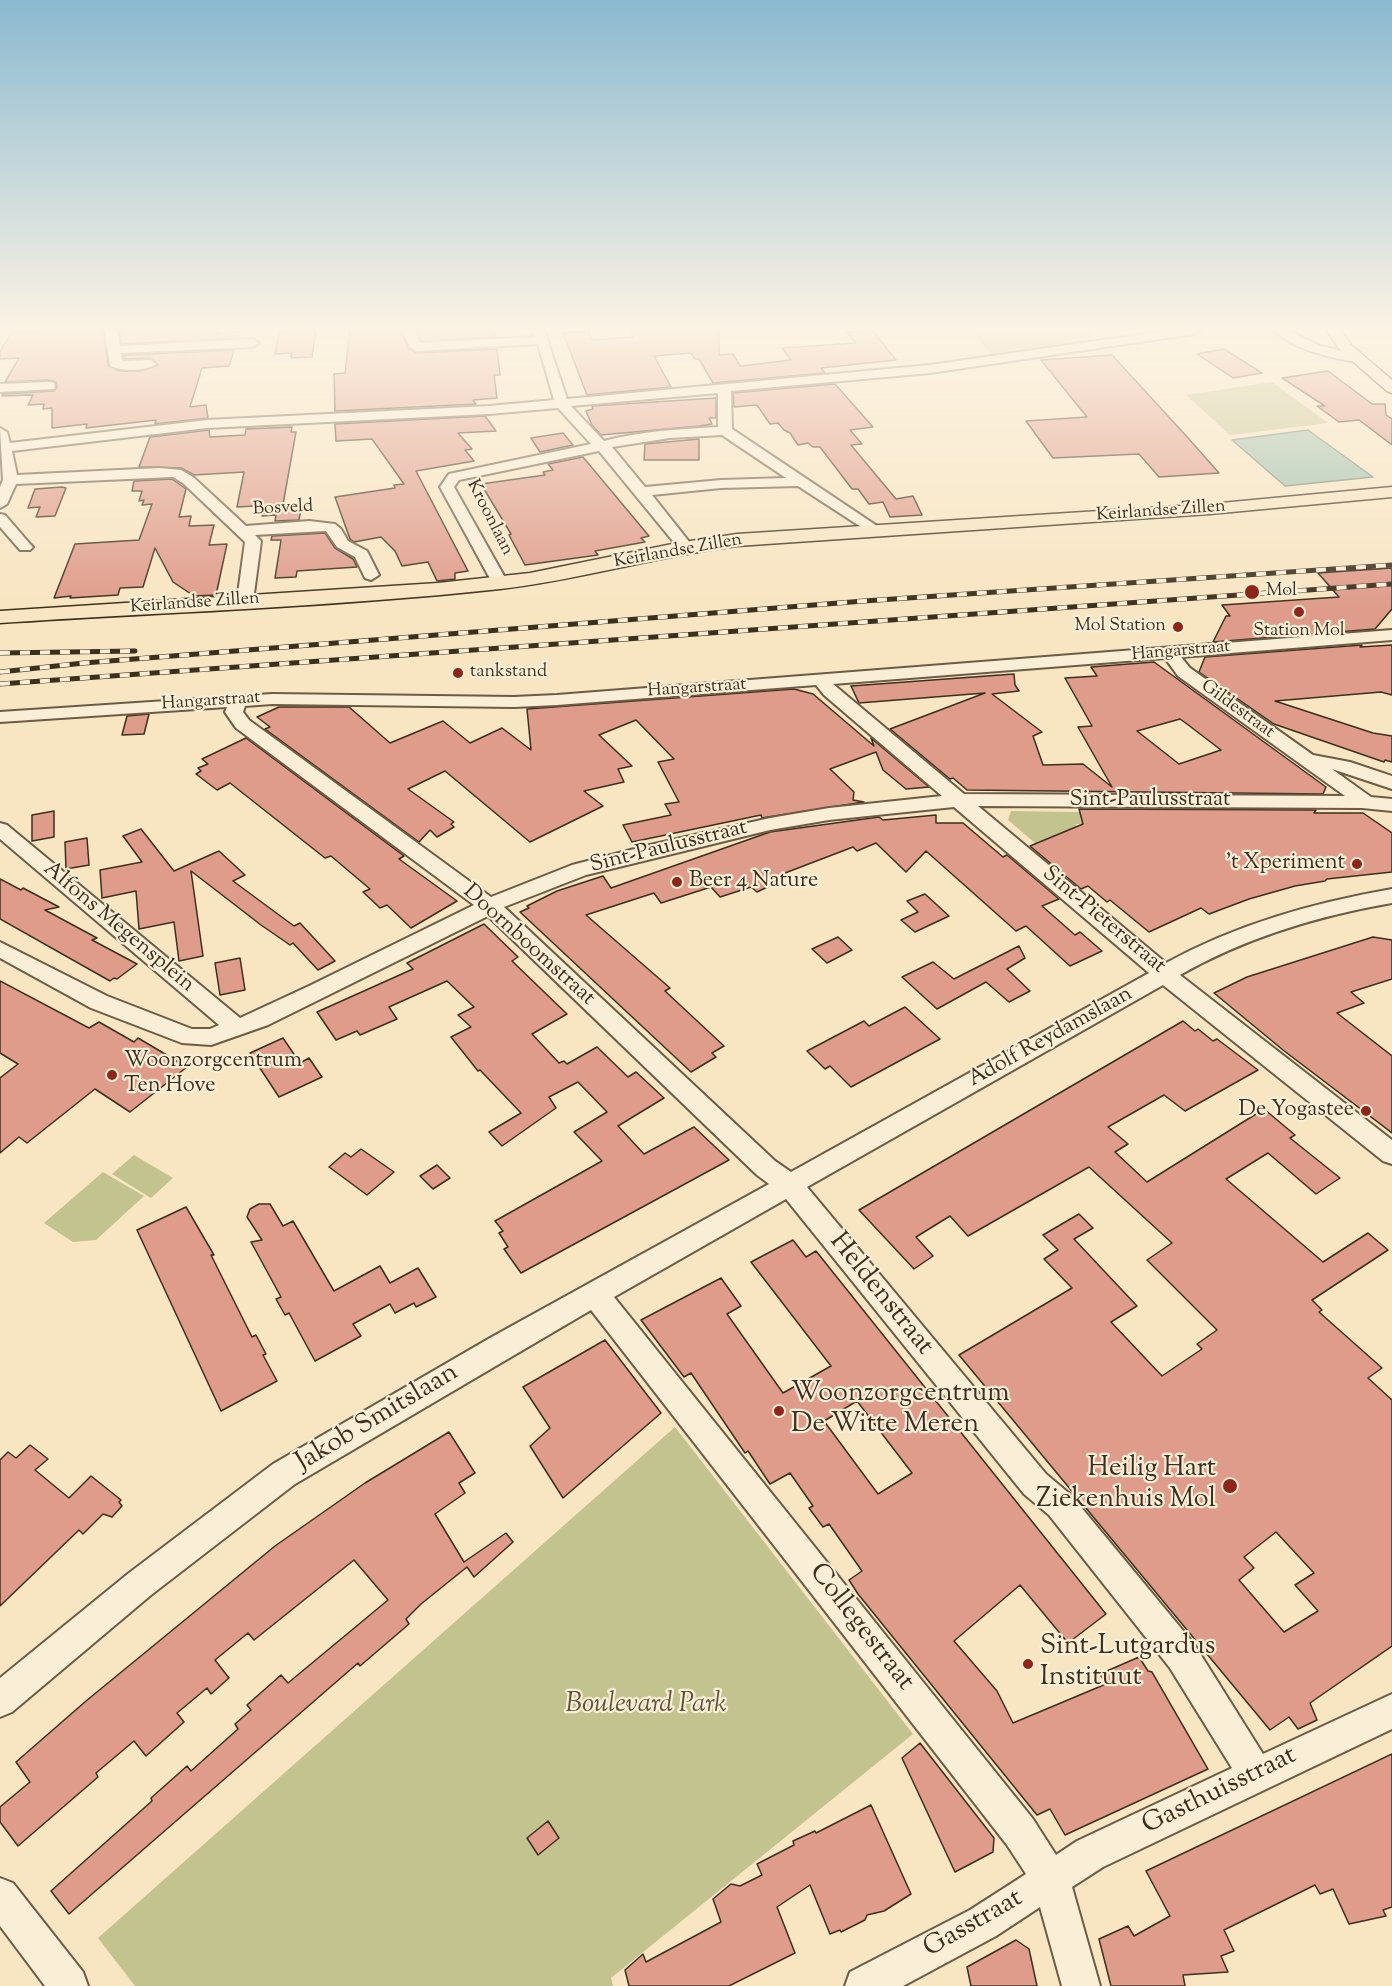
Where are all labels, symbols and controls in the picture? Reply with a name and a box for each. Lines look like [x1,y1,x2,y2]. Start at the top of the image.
street label: Kroonlaan [461,477,517,559]
street label: Bosveld [252,497,314,521]
street label: Keirlandse Zillen [1096,497,1226,527]
street label: Keirlandse Zillen [612,530,744,574]
place label: Mol [1266,581,1297,603]
marker: Mol [1243,583,1261,601]
street label: Keirlandse Zillen [130,589,260,619]
marker: Station Mol [1292,605,1306,619]
place label: Mol Station [1074,616,1166,638]
marker: Mol Station [1171,620,1185,634]
place label: Station Mol [1253,621,1345,643]
street label: Hangarstraat [1131,637,1231,667]
place label: tankstand [470,662,547,684]
marker: tankstand [451,666,465,680]
street label: Hangarstraat [647,675,747,703]
street label: Gildestraat [1196,676,1278,744]
street label: Hangarstraat [161,688,261,716]
street label: Sint-Paulusstraat [1070,788,1230,814]
street label: Sint-Paulusstraat [588,816,750,880]
place label: 't Xperiment [1226,851,1345,877]
street label: Alfons Megensplein [37,857,199,999]
marker: 't Xperiment [1350,857,1364,871]
street label: Sint-Pieterstraat [1036,862,1170,980]
place label: Beer 4 Nature [689,869,818,895]
marker: Beer 4 Nature [670,875,684,889]
street label: Doornboomstraat [456,880,600,1012]
street label: Adolf Reydamslaan [964,982,1138,1094]
place label: Woonzorgcentrum Ten Hove [124,1049,302,1100]
marker: Woonzorgcentrum Ten Hove [105,1068,119,1082]
place label: De Yogastee [1239,1098,1354,1124]
marker: De Yogastee [1359,1104,1373,1118]
street label: Heldenstraat [821,1227,939,1363]
street label: Jakob Smitslaan [291,1358,465,1480]
place label: Woonzorgcentrum De Witte Meren [791,1379,1010,1442]
marker: Woonzorgcentrum De Witte Meren [772,1404,786,1418]
place label: Heilig Hart Ziekenhuis Mol [1036,1454,1216,1517]
marker: Heilig Hart Ziekenhuis Mol [1221,1477,1239,1495]
street label: Collegestraat [800,1558,920,1698]
place label: Sint-Lutgardus Instituut [1040,1632,1215,1695]
marker: Sint-Lutgardus Instituut [1021,1657,1035,1671]
park label: Boulevard Park [565,1690,727,1722]
street label: Gasthuisstraat [1138,1741,1302,1843]
street label: Gasstraat [919,1884,1029,1966]

